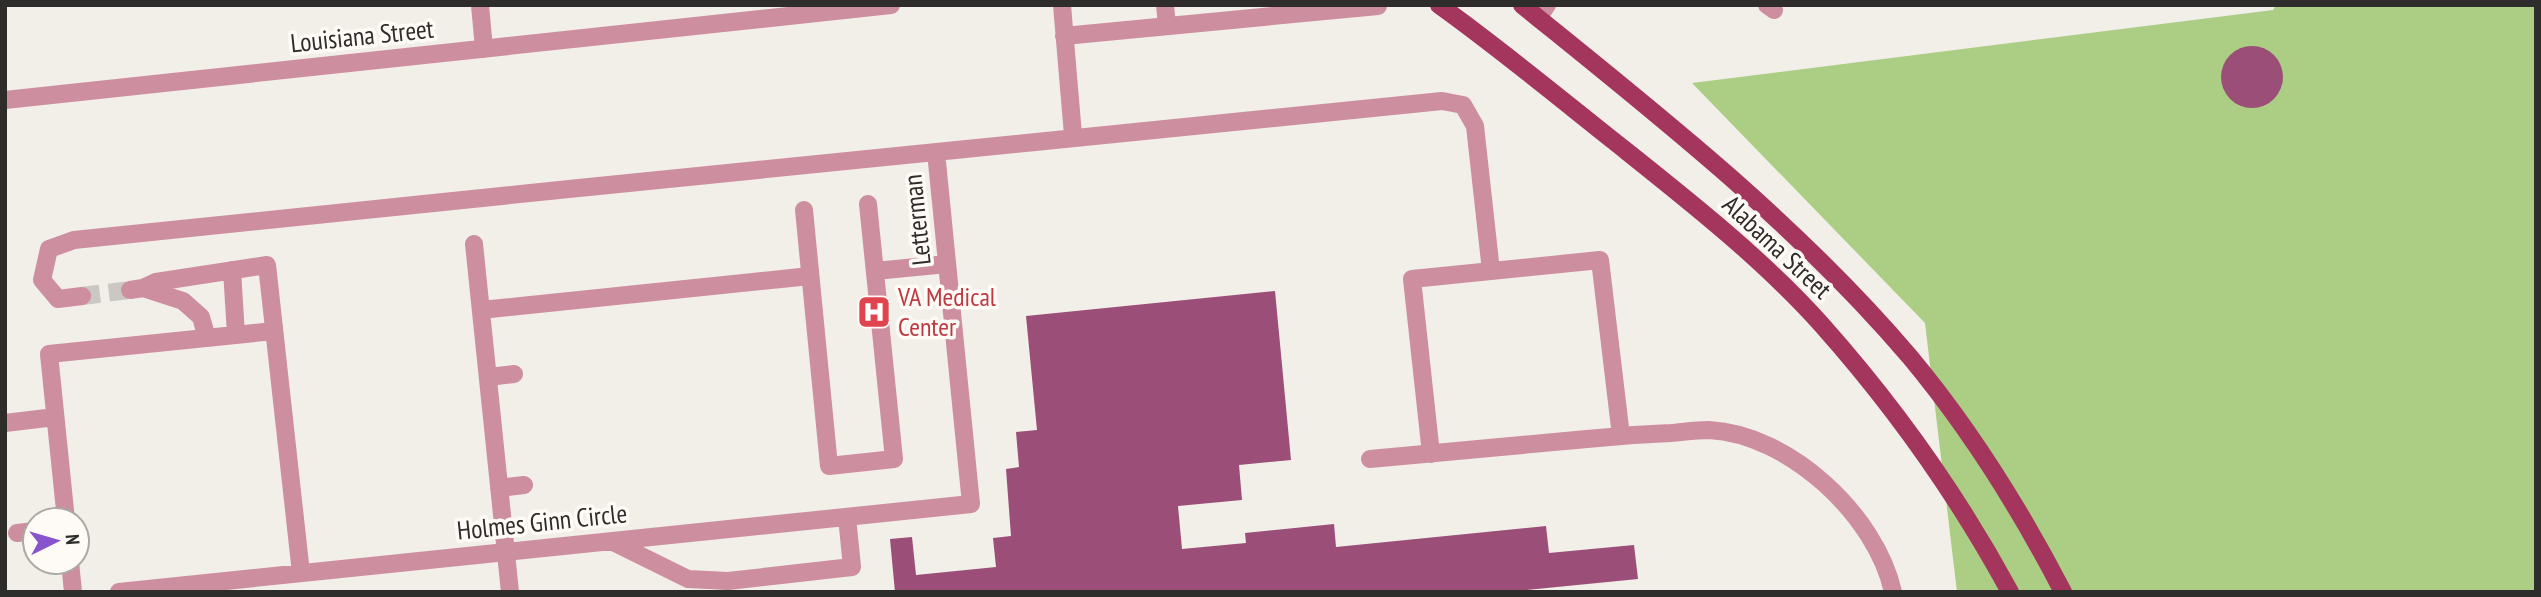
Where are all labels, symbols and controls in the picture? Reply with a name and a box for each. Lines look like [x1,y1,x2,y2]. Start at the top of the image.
street label: Louisiana Street [289,12,435,59]
street label: Letterman [895,173,938,267]
street label: Alabama Street [1716,188,1839,305]
place label: VA Medical Center [897,280,996,343]
hospital icon: VA Medical Center [855,293,893,331]
street label: Holmes Ginn Circle [455,496,629,547]
north arrow [21,506,91,576]
text: N [61,533,85,546]

